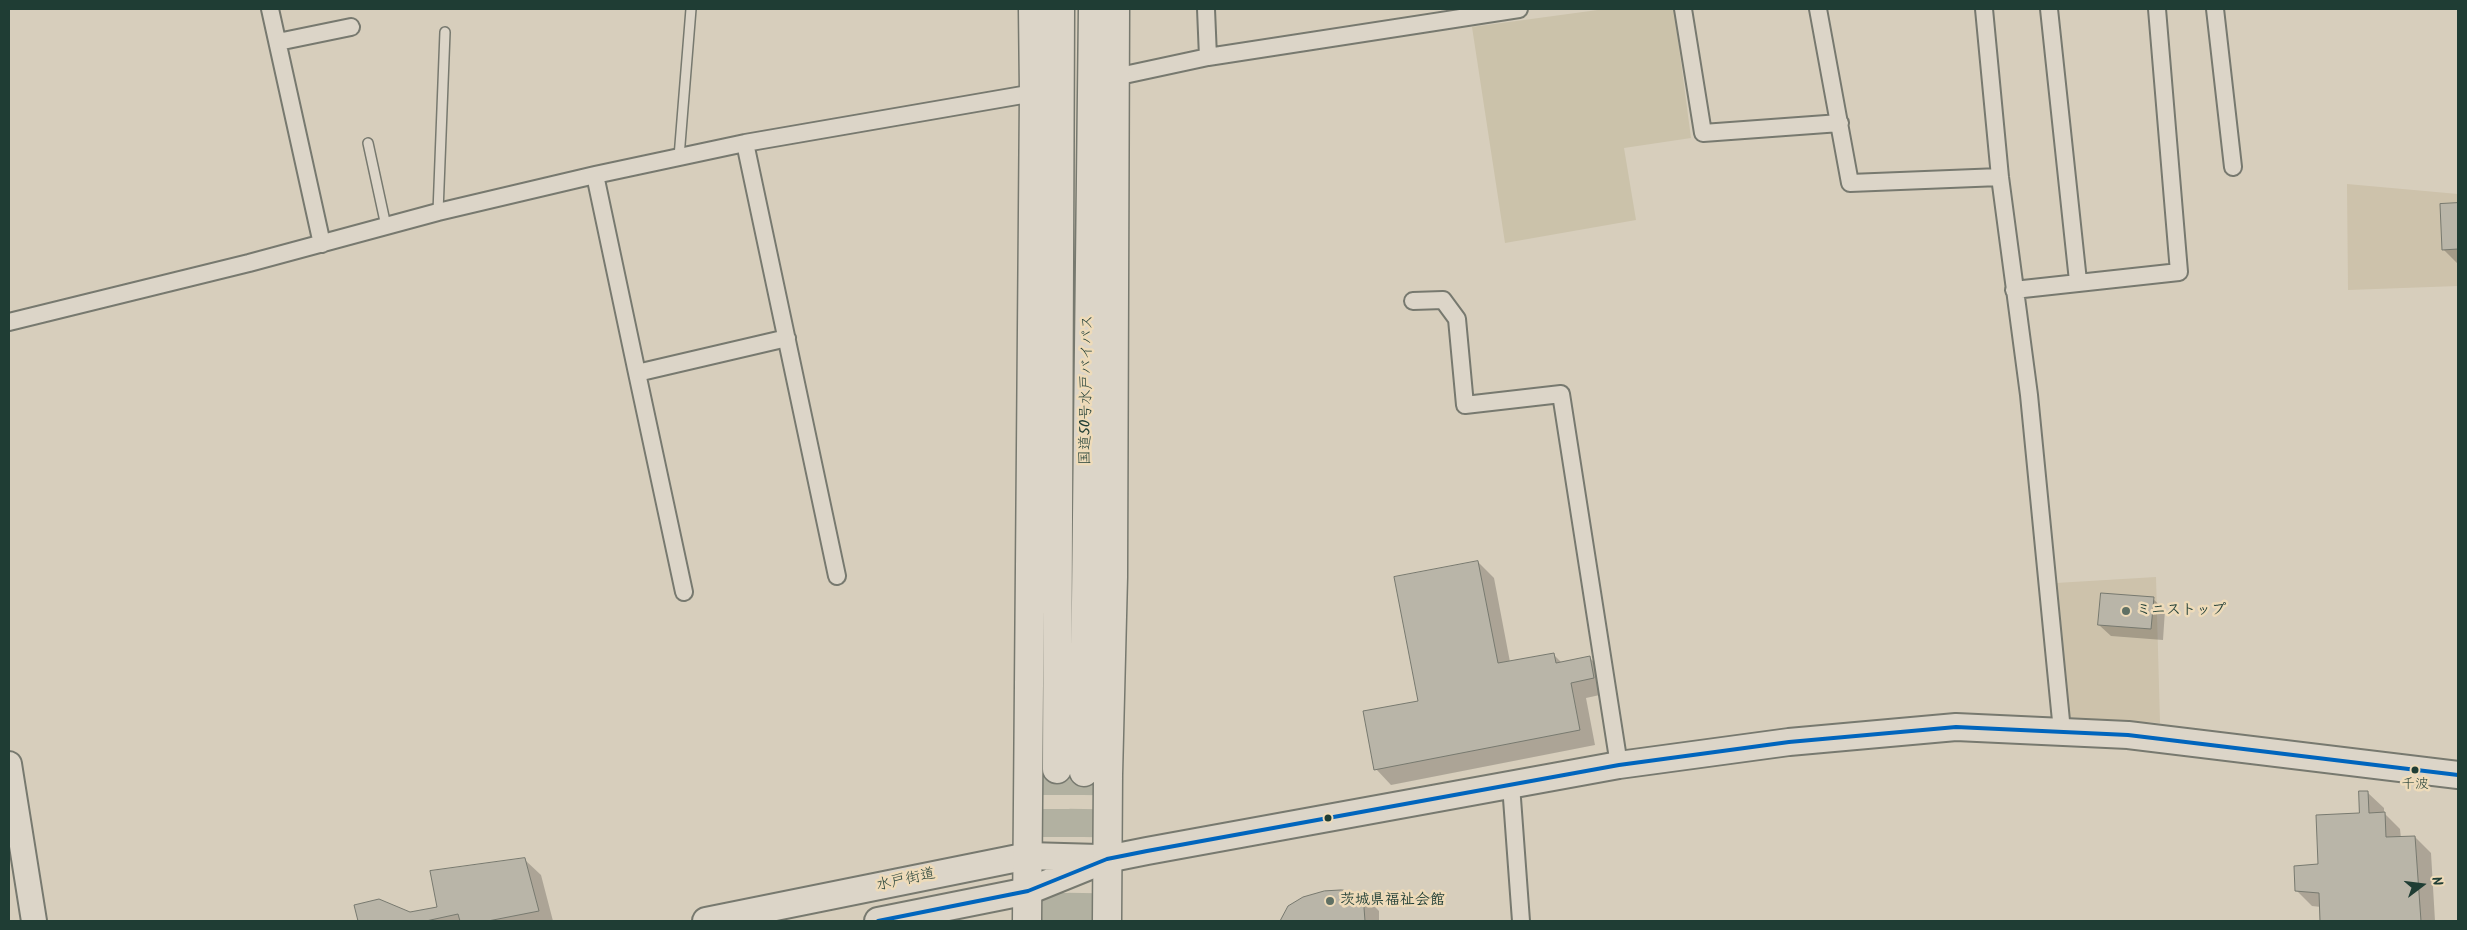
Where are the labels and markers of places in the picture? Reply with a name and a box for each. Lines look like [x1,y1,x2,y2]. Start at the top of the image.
place label: ミニストップ [2136,602,2226,620]
marker: ミニストップ [2120,605,2132,617]
marker: 千波 [2410,765,2420,775]
place label: 千波 [2401,778,2429,794]
unlabelled marker [1323,813,1333,823]
place label: 茨城県福祉会館 [1340,892,1445,910]
marker: 茨城県福祉会館 [1324,895,1336,907]

